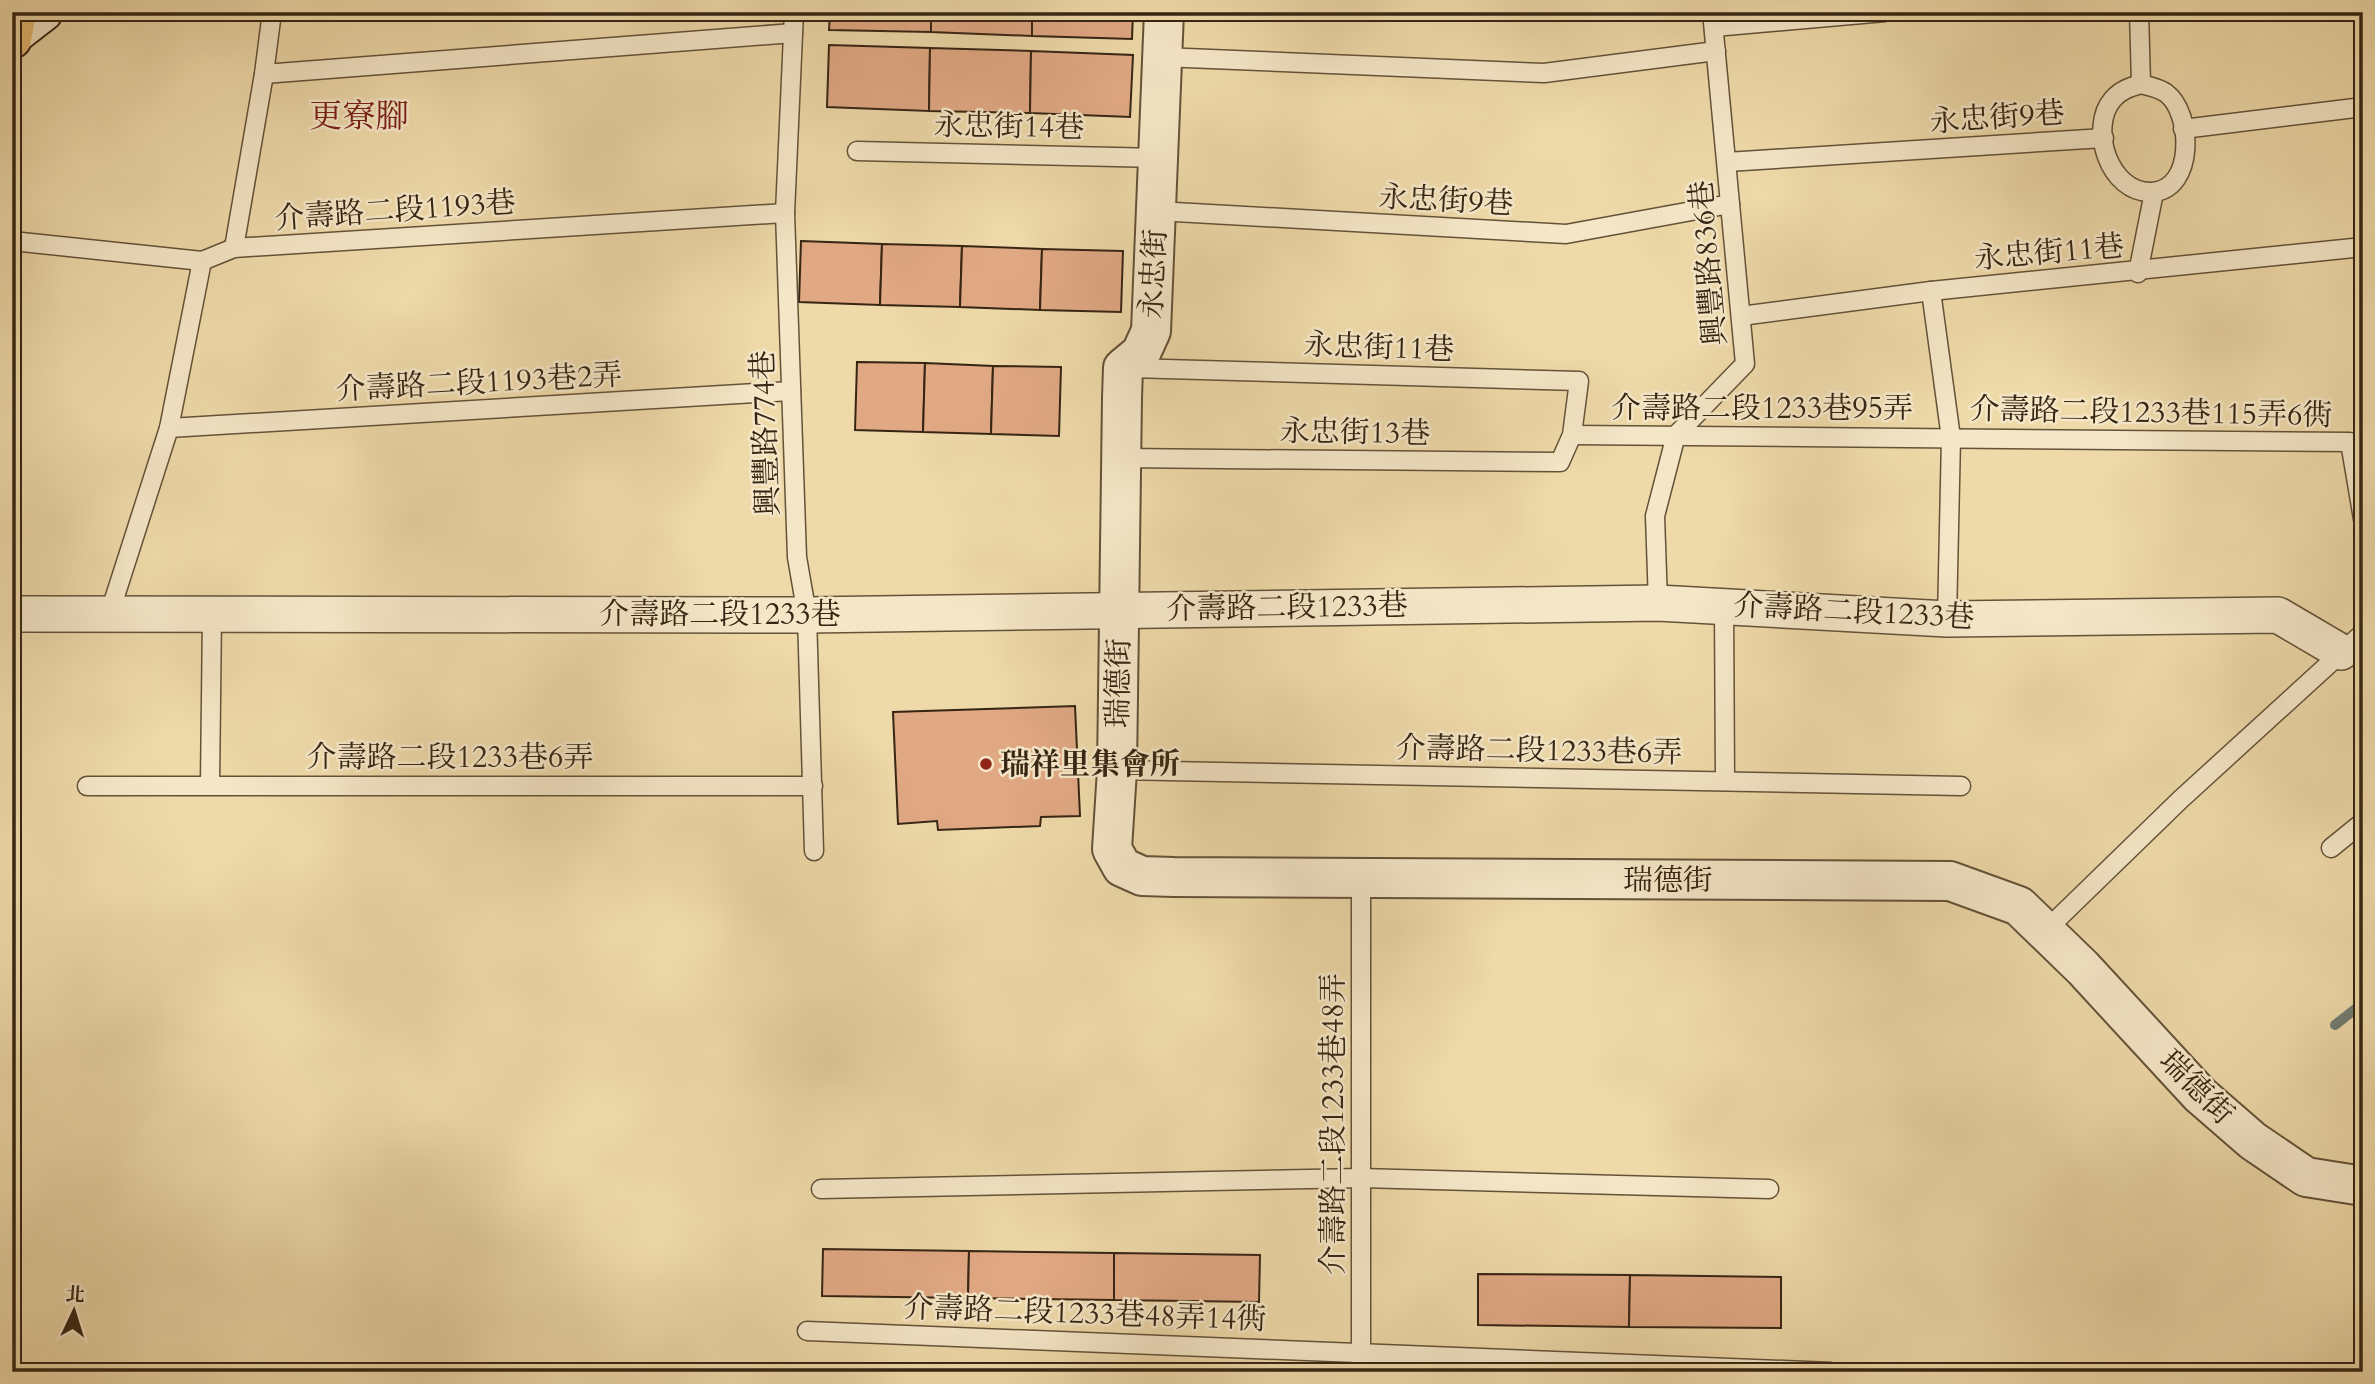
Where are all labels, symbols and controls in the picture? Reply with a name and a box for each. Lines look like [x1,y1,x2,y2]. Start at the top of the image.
street label: 永忠街9巷 [1928,92,2066,143]
district label: 更寮腳 [310,94,409,139]
street label: 永忠街14巷 [933,105,1085,148]
street label: 永忠街9巷 [1377,176,1515,225]
street label: 興豐路836巷 [1681,178,1736,347]
street label: 介壽路二段1193巷 [273,182,517,239]
street label: 永忠街11巷 [1972,226,2126,279]
street label: 永忠街 [1131,228,1176,320]
street label: 永忠街11巷 [1303,324,1455,371]
street label: 興豐路774巷 [742,349,789,517]
street label: 介壽路二段1193巷2弄 [335,355,623,410]
street label: 介壽路二段1233巷95弄 [1611,388,1913,429]
street label: 介壽路二段1233巷115弄6衖 [1969,389,2333,436]
street label: 永忠街13巷 [1279,411,1431,454]
street label: 介壽路二段1233巷 [1166,585,1408,630]
street label: 介壽路二段1233巷 [1732,585,1976,638]
street label: 介壽路二段1233巷 [599,594,841,635]
street label: 瑞德街 [1097,638,1140,728]
street label: 介壽路二段1233巷6弄 [1395,727,1683,773]
street label: 介壽路二段1233巷6弄 [307,737,593,778]
place label: 瑞祥里集會所 [1000,744,1180,785]
marker: 瑞祥里集會所 [978,756,994,772]
street label: 瑞德街 [1623,860,1713,901]
street label: 介壽路二段1233巷48弄 [1313,973,1354,1275]
street label: 瑞德街 [2150,1041,2243,1134]
north arrow [38,1276,108,1346]
text: 北 [65,1281,86,1309]
street label: 介壽路二段1233巷48弄14衖 [903,1287,1267,1340]

